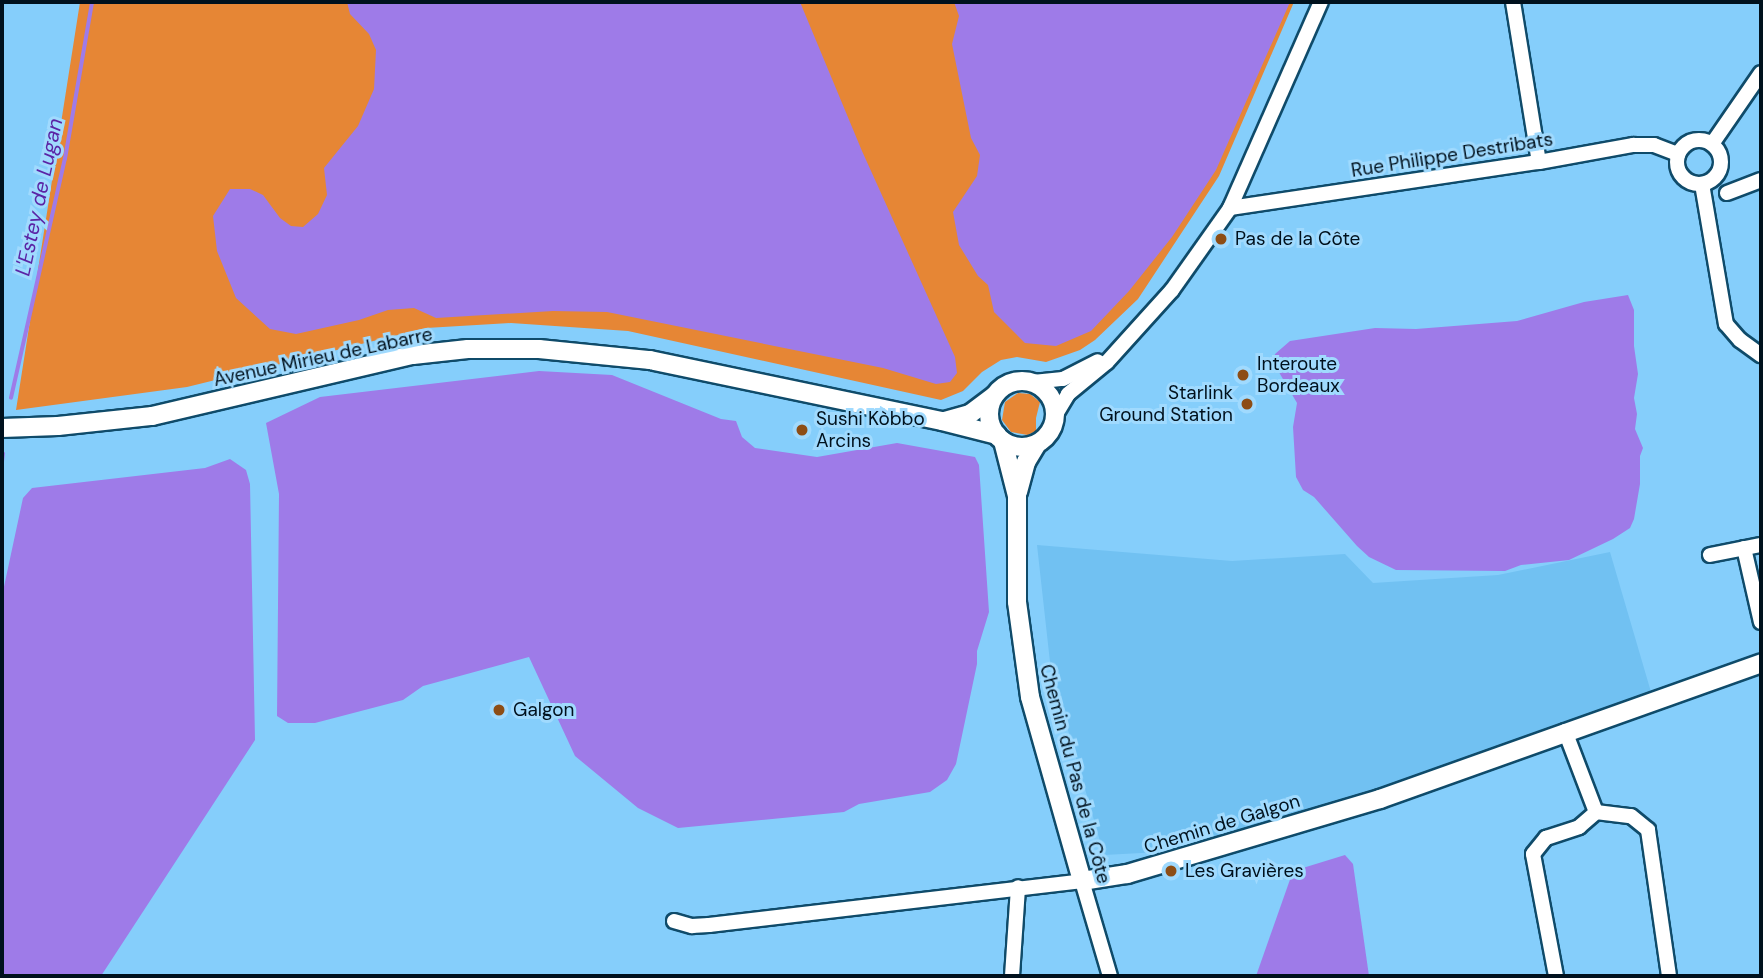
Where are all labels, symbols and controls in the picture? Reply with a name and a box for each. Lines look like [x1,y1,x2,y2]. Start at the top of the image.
water label: L'Estey de Lugan [10,116,68,278]
street label: Rue Philippe Destribats [1350,128,1554,182]
place label: Pas de la Côte [1235,228,1360,250]
marker: Pas de la Côte [1213,231,1229,247]
street label: Avenue Mirieu de Labarre [211,323,435,391]
place label: Interoute Bordeaux [1257,353,1340,397]
marker: Interoute Bordeaux [1235,367,1251,383]
place label: Starlink Ground Station [1099,382,1233,426]
marker: Starlink Ground Station [1239,396,1255,412]
place label: Sushi Kòbbo Arcins [816,408,925,452]
marker: Sushi Kòbbo Arcins [794,422,810,438]
street label: Chemin du Pas de la Côte [1035,662,1115,886]
place label: Galgon [513,699,574,721]
marker: Galgon [491,702,507,718]
street label: Chemin de Galgon [1141,789,1303,859]
place label: Les Gravières [1185,860,1304,882]
marker: Les Gravières [1163,863,1179,879]

